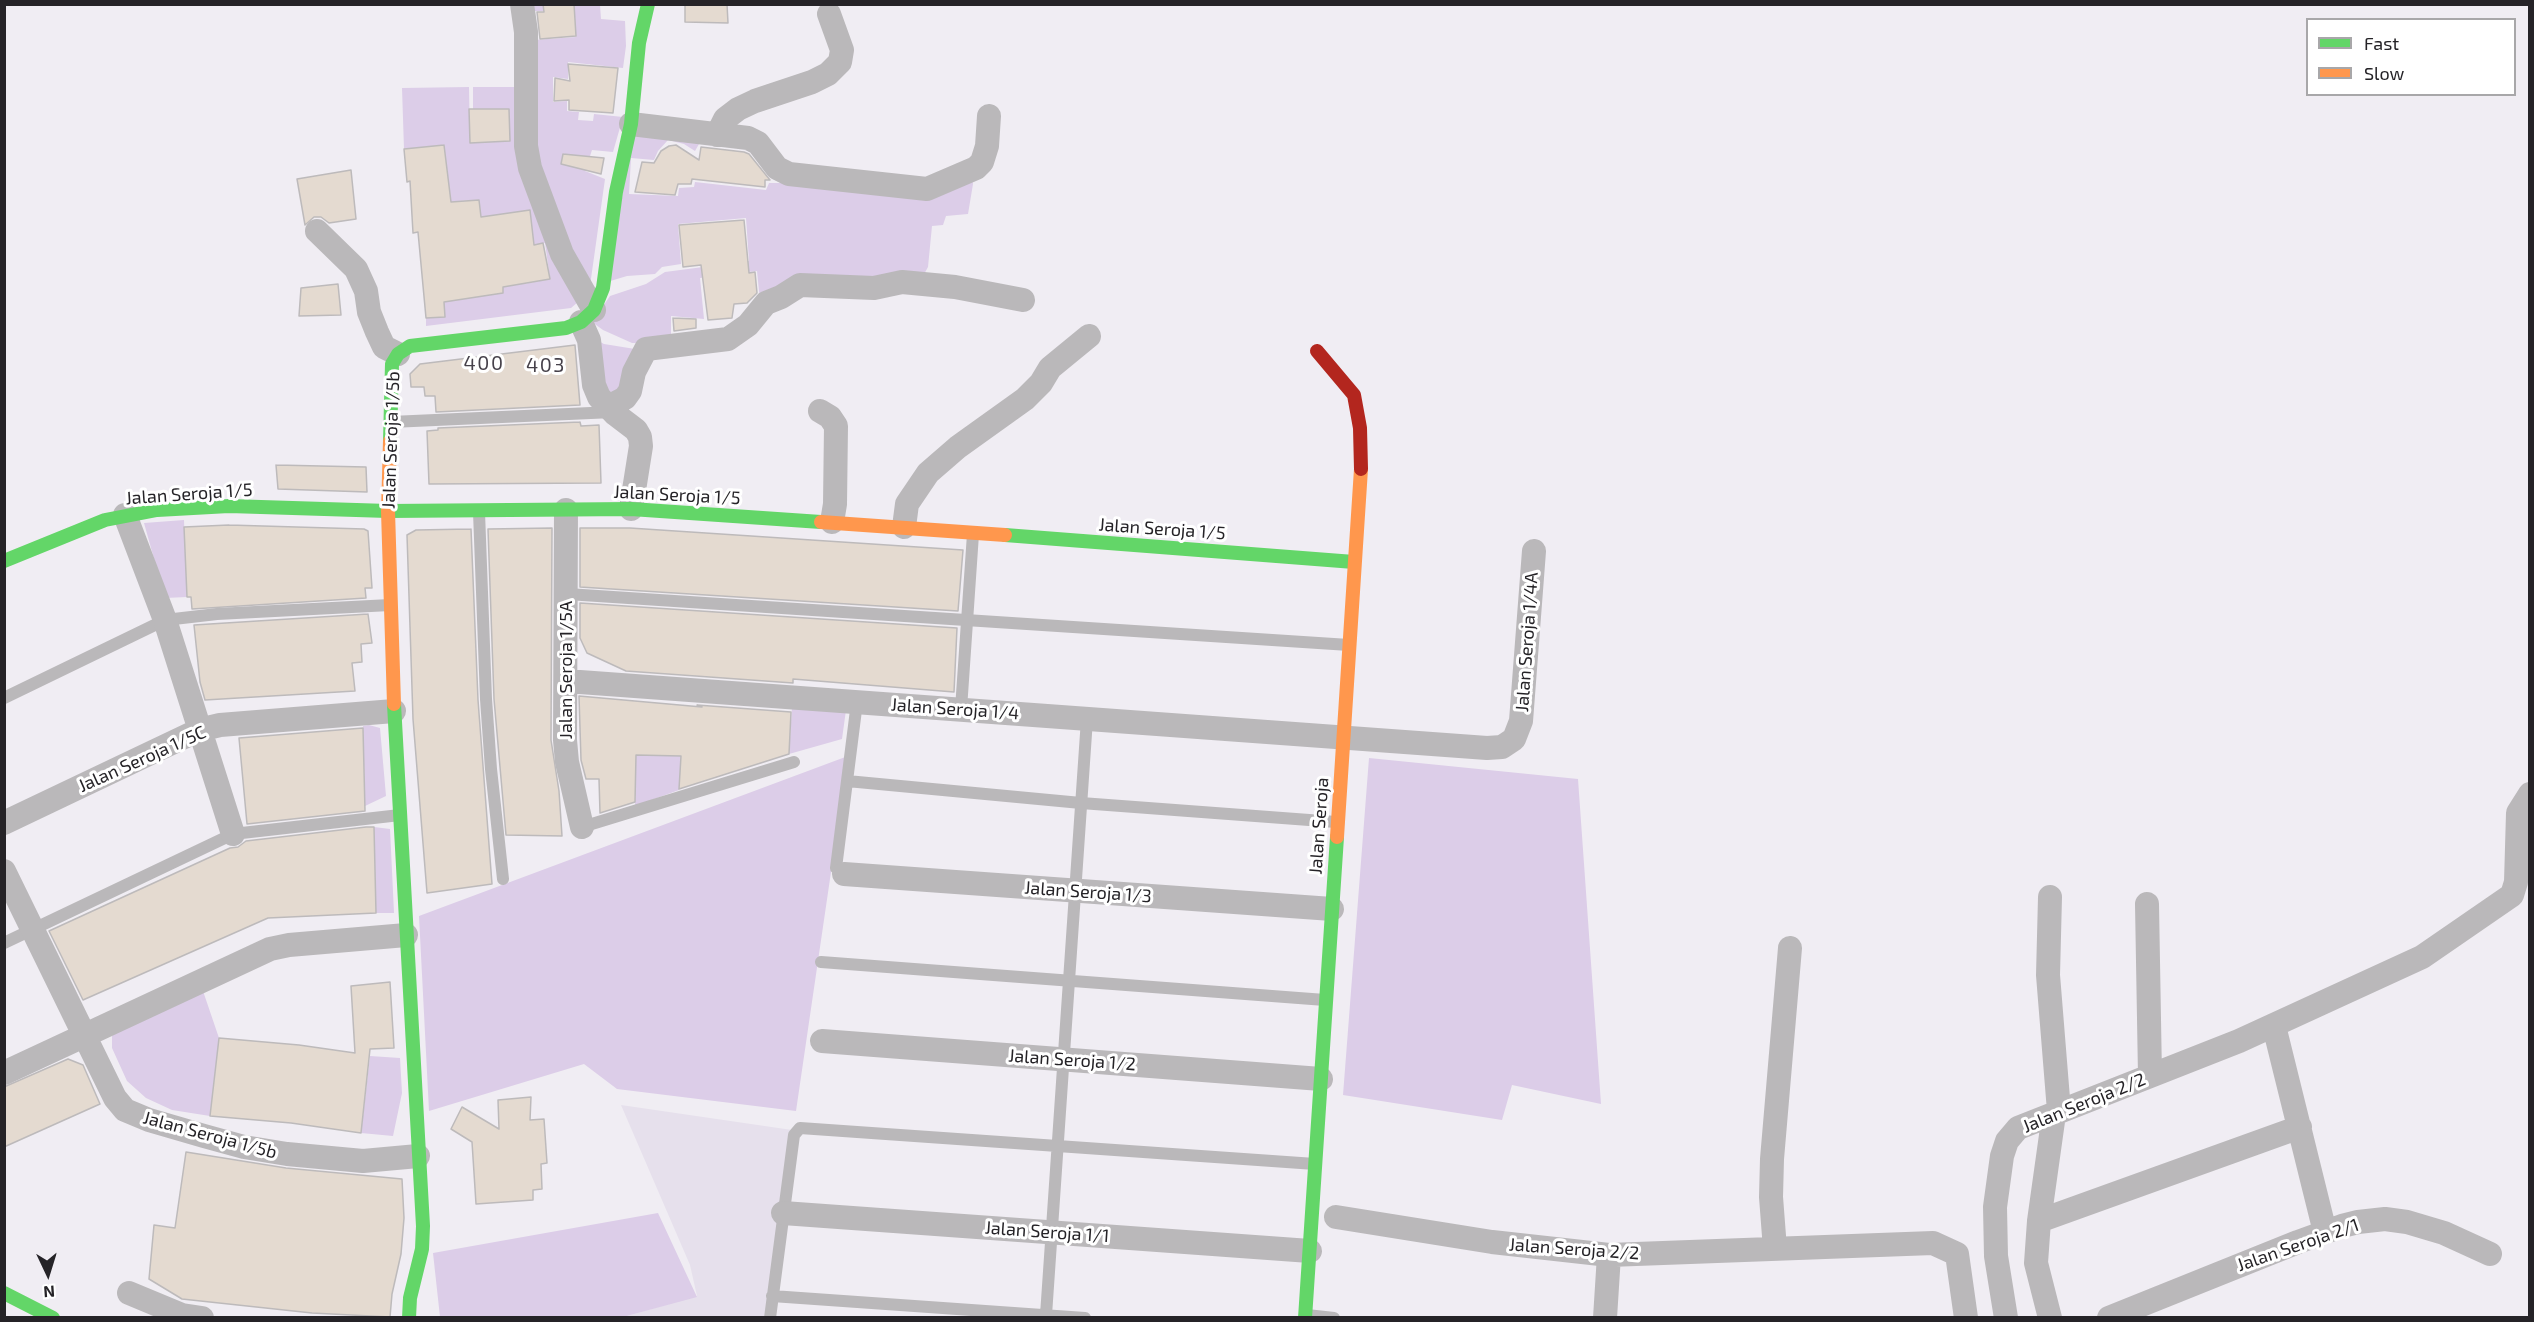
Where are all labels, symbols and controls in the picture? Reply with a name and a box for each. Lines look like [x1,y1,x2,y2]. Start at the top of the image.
legend [2306,18,2516,96]
text: Fast [2364,32,2399,54]
text: Slow [2364,62,2404,84]
district label: 400 [464,351,504,375]
district label: 403 [526,353,566,377]
street label: Jalan Seroja 1/5b [378,371,404,509]
street label: Jalan Seroja 1/5 [125,479,253,509]
street label: Jalan Seroja 1/5 [613,481,741,509]
street label: Jalan Seroja 1/5 [1098,514,1226,544]
street label: Jalan Seroja 1/4A [1511,572,1543,712]
street label: Jalan Seroja 1/5A [555,601,577,739]
street label: Jalan Seroja 1/4 [890,694,1020,724]
street label: Jalan Seroja 1/5C [75,721,209,797]
street label: Jalan Seroja [1305,777,1333,875]
street label: Jalan Seroja 1/3 [1024,877,1152,907]
street label: Jalan Seroja 1/2 [1008,1045,1136,1075]
street label: Jalan Seroja 2/2 [2019,1069,2149,1137]
street label: Jalan Seroja 1/5b [141,1107,279,1163]
street label: Jalan Seroja 2/1 [2234,1214,2362,1276]
street label: Jalan Seroja 1/1 [984,1217,1110,1247]
street label: Jalan Seroja 2/2 [1508,1234,1640,1264]
north arrow [18,1244,78,1304]
text: N [43,1283,56,1302]

